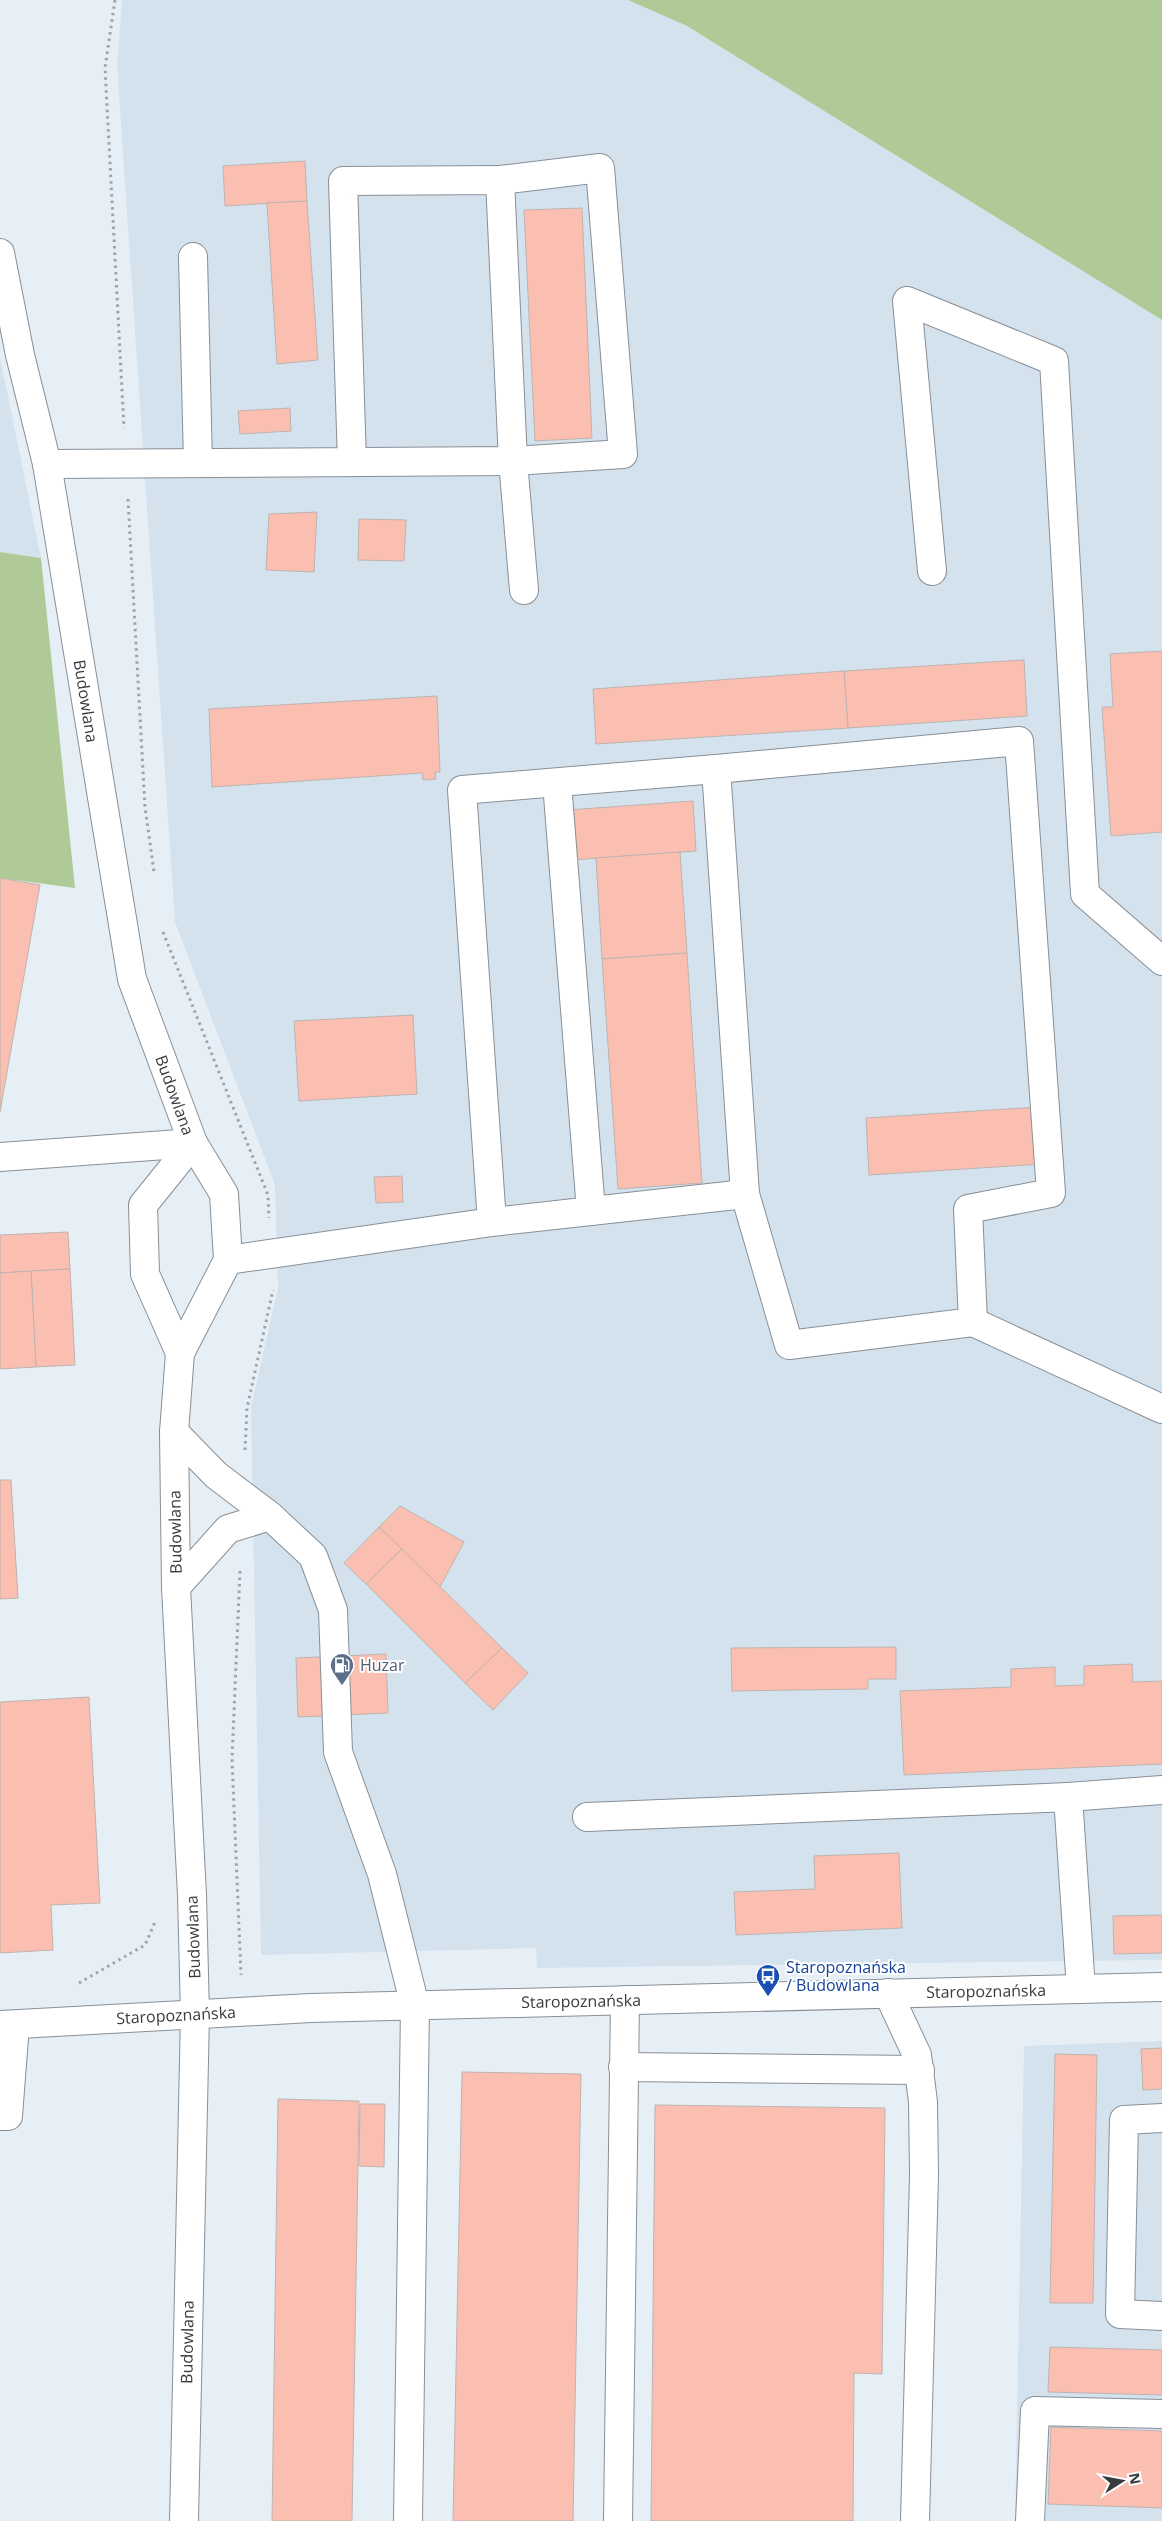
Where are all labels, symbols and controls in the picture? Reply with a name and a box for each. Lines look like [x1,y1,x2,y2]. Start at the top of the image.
street label: Budowlana [69,658,103,744]
street label: Budowlana [150,1052,200,1138]
street label: Budowlana [163,1490,187,1574]
fuel station icon: Huzar [329,1652,355,1686]
place label: Huzar [360,1654,405,1676]
street label: Budowlana [181,1895,205,1979]
place label: Staropoznańska / Budowlana [786,1956,906,1996]
bus stop icon: Staropoznańska / Budowlana [755,1963,781,1997]
street label: Staropoznańska [926,1979,1046,2003]
street label: Staropoznańska [521,1989,641,2013]
street label: Staropoznańska [116,2001,236,2029]
street label: Budowlana [175,2300,199,2384]
north arrow [1097,2456,1147,2506]
text: N [1125,2471,1146,2486]

